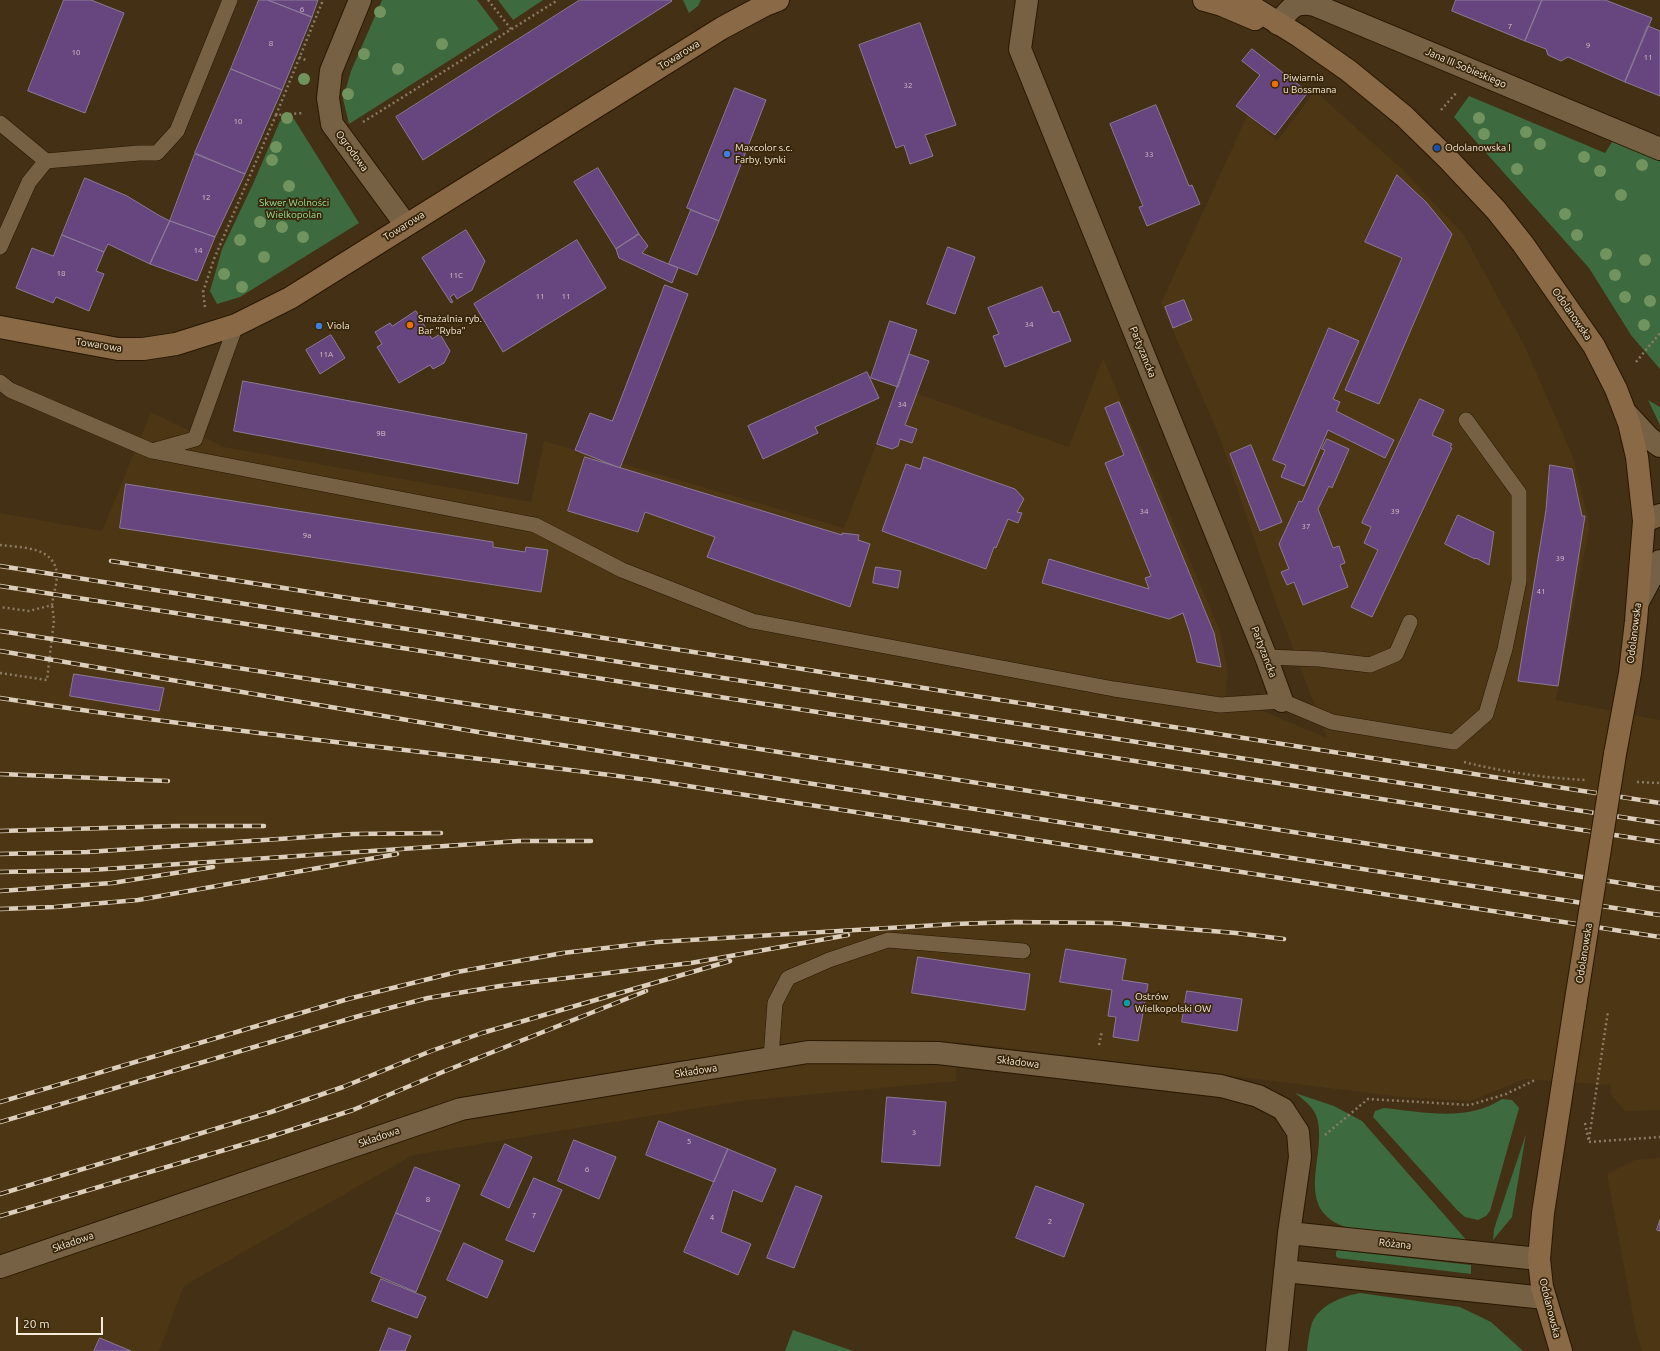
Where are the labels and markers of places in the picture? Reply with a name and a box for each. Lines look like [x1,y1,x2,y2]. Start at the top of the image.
place label: Piwiarnia u Bossmana [1283,72,1336,96]
marker: Piwiarnia u Bossmana [1270,79,1280,89]
place label: Maxcolor s.c. Farby, tynki [735,142,793,166]
place label: Odolanowska I [1445,142,1511,154]
marker: Odolanowska I [1432,143,1442,153]
marker: Maxcolor s.c. Farby, tynki [722,149,732,159]
place label: Smażalnia ryb. Bar "Ryba" [418,313,482,336]
place label: Viola [327,320,350,332]
marker: Smażalnia ryb. Bar "Ryba" [405,320,415,330]
marker: Viola [314,321,324,331]
place label: Ostrów Wielkopolski OW [1135,991,1211,1014]
marker: Ostrów Wielkopolski OW [1122,998,1132,1008]

